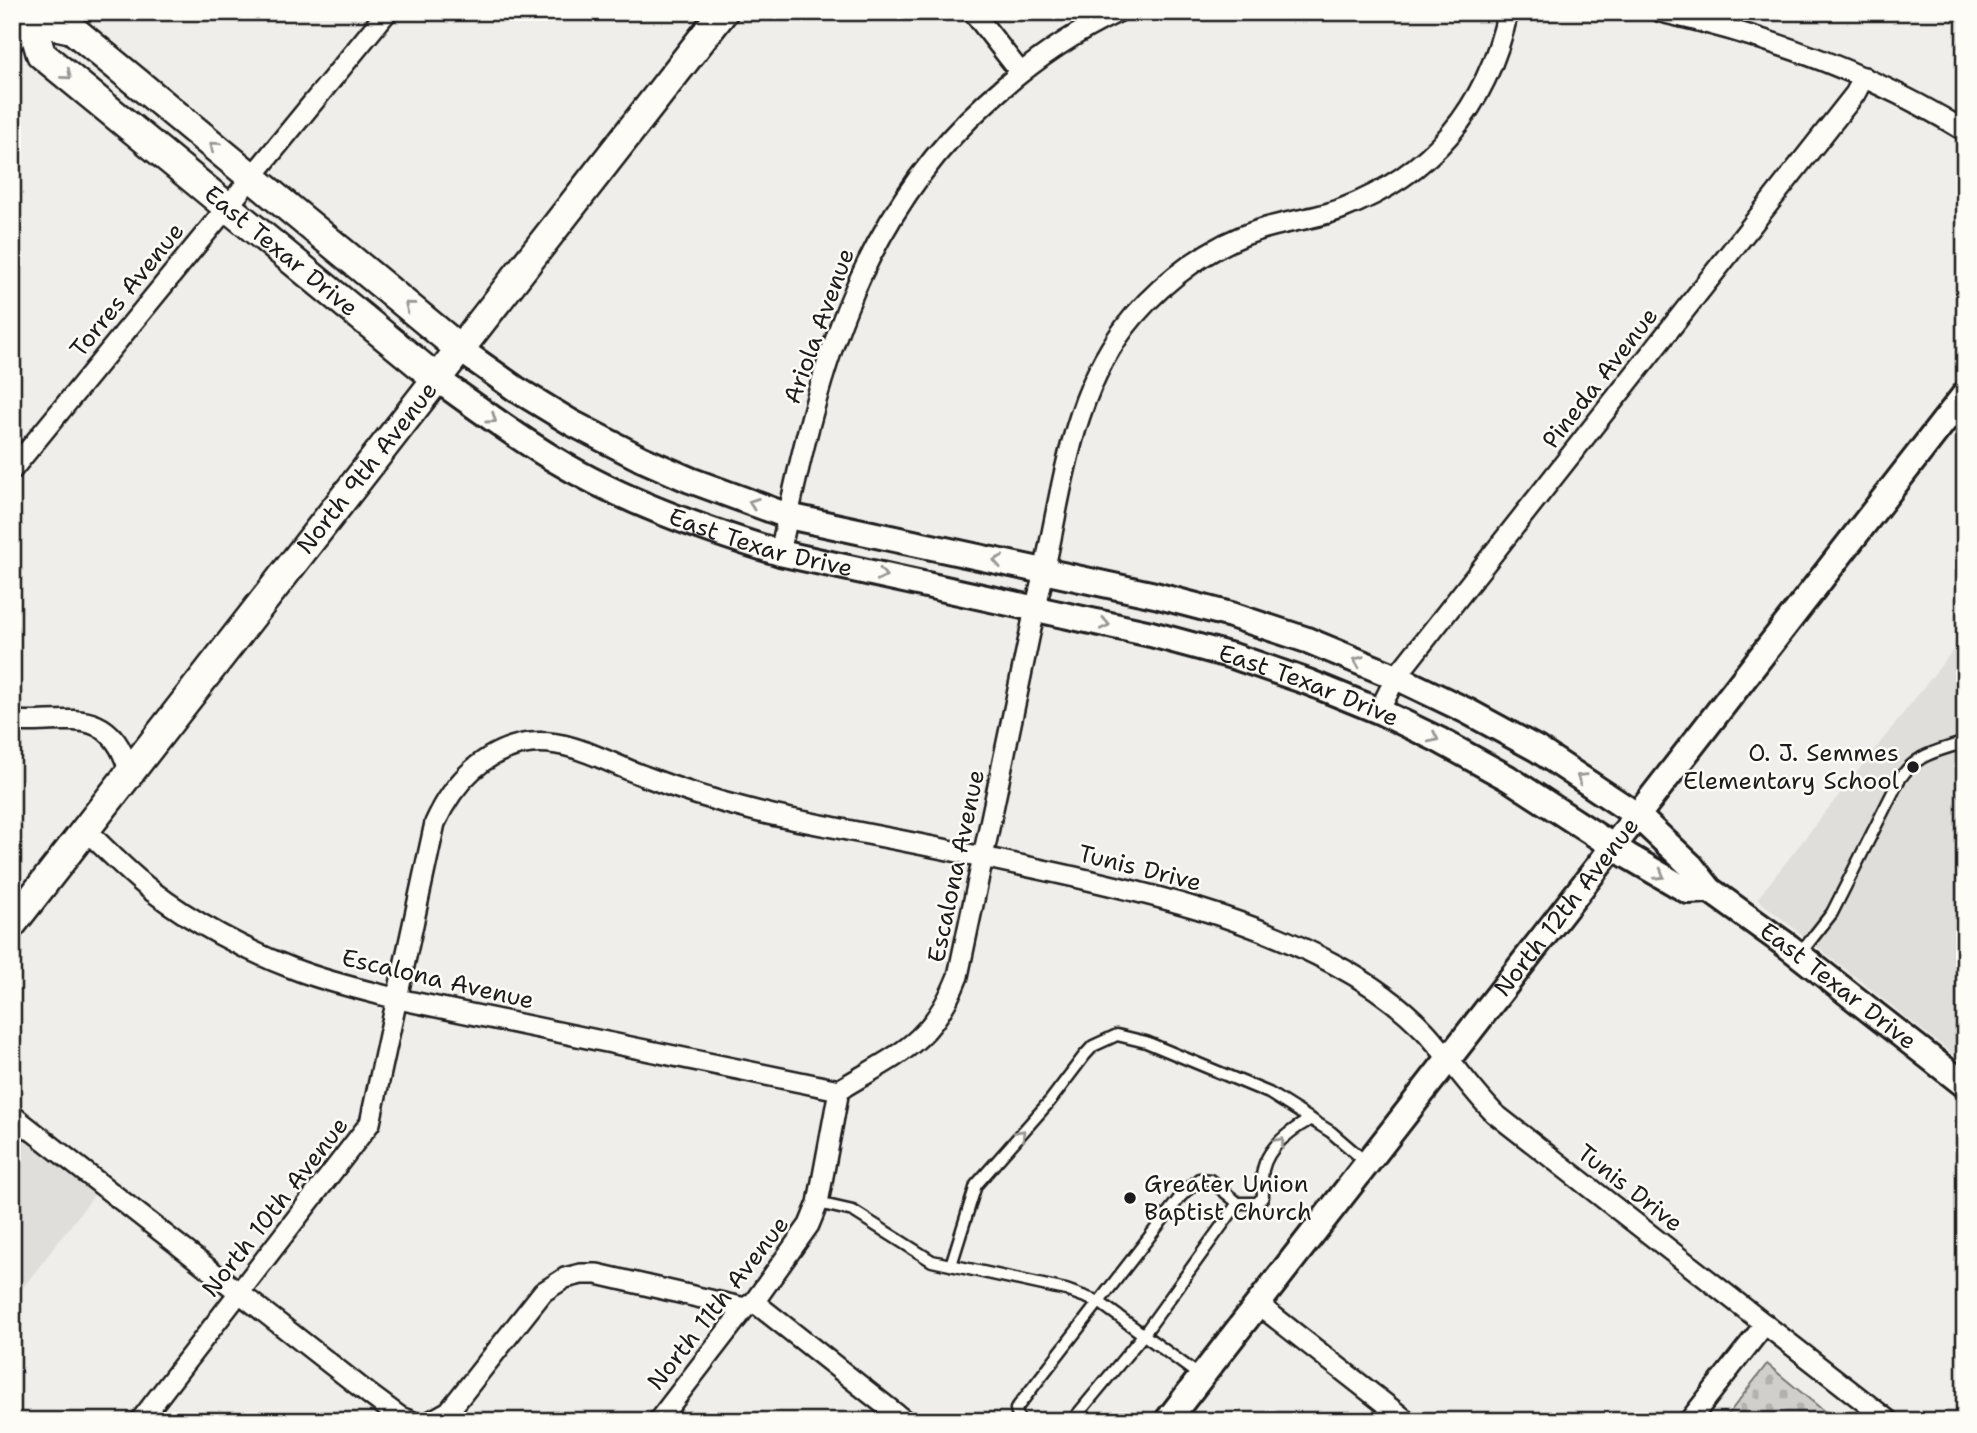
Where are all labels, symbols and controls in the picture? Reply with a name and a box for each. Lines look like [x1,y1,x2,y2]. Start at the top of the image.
one-way arrow [59,66,71,79]
one-way arrow [209,142,221,155]
street label: East Texar Drive [197,178,365,324]
street label: Torres Avenue [63,216,191,364]
street label: Ariola Avenue [776,244,862,408]
street label: Pineda Avenue [1535,301,1665,455]
one-way arrow [405,302,418,314]
street label: North 9th Avenue [289,375,445,561]
one-way arrow [484,411,497,423]
one-way arrow [748,497,760,511]
street label: East Texar Drive [664,500,856,584]
one-way arrow [992,555,1004,570]
one-way arrow [876,567,888,582]
one-way arrow [1099,615,1111,630]
street label: East Texar Drive [1215,637,1404,734]
one-way arrow [1353,656,1365,670]
one-way arrow [1427,730,1439,744]
place label: O. J. Semmes Elementary School [1683,737,1900,797]
marker: O. J. Semmes Elementary School [1905,759,1921,775]
street label: Escalona Avenue [920,767,992,965]
one-way arrow [1576,773,1589,786]
street label: North 12th Avenue [1487,811,1646,1003]
street label: Tunis Drive [1075,837,1205,899]
one-way arrow [1653,867,1666,880]
street label: East Texar Drive [1753,915,1923,1057]
street label: Escalona Avenue [339,941,537,1017]
street label: North 10th Avenue [195,1110,355,1304]
one-way arrow [1013,1129,1025,1142]
one-way arrow [1272,1137,1284,1150]
street label: Tunis Drive [1571,1137,1689,1239]
place label: Greater Union Baptist Church [1144,1168,1312,1228]
marker: Greater Union Baptist Church [1122,1190,1138,1206]
street label: North 11th Avenue [640,1209,796,1397]

